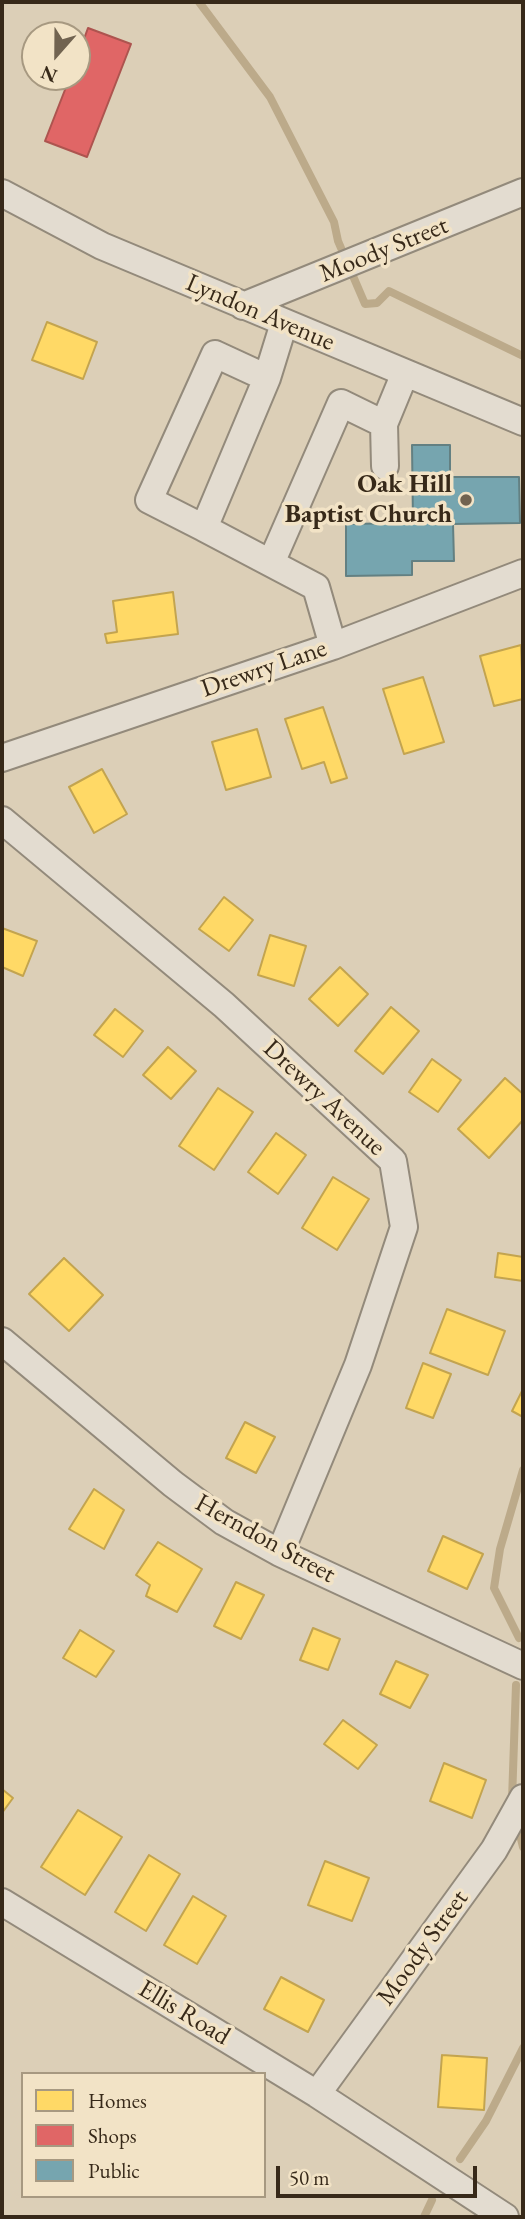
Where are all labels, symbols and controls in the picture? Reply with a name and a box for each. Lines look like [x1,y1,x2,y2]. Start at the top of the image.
north arrow [21,21,91,91]
text: N [37,60,61,89]
street label: Moody Street [315,210,453,290]
street label: Lyndon Avenue [181,268,339,358]
place label: Oak Hill Baptist Church [285,469,452,530]
marker: Oak Hill Baptist Church [458,492,474,508]
street label: Drewry Lane [197,633,331,705]
street label: Drewry Avenue [256,1033,392,1163]
street label: Herndon Street [189,1488,341,1590]
street label: Moody Street [371,1884,475,2012]
street label: Ellis Road [132,1973,236,2053]
legend [21,2072,266,2198]
text: Homes [88,2087,147,2114]
text: Shops [88,2122,137,2149]
scale bar [280,2152,481,2196]
text: Public [88,2157,140,2184]
text: 50 m [289,2164,330,2191]

